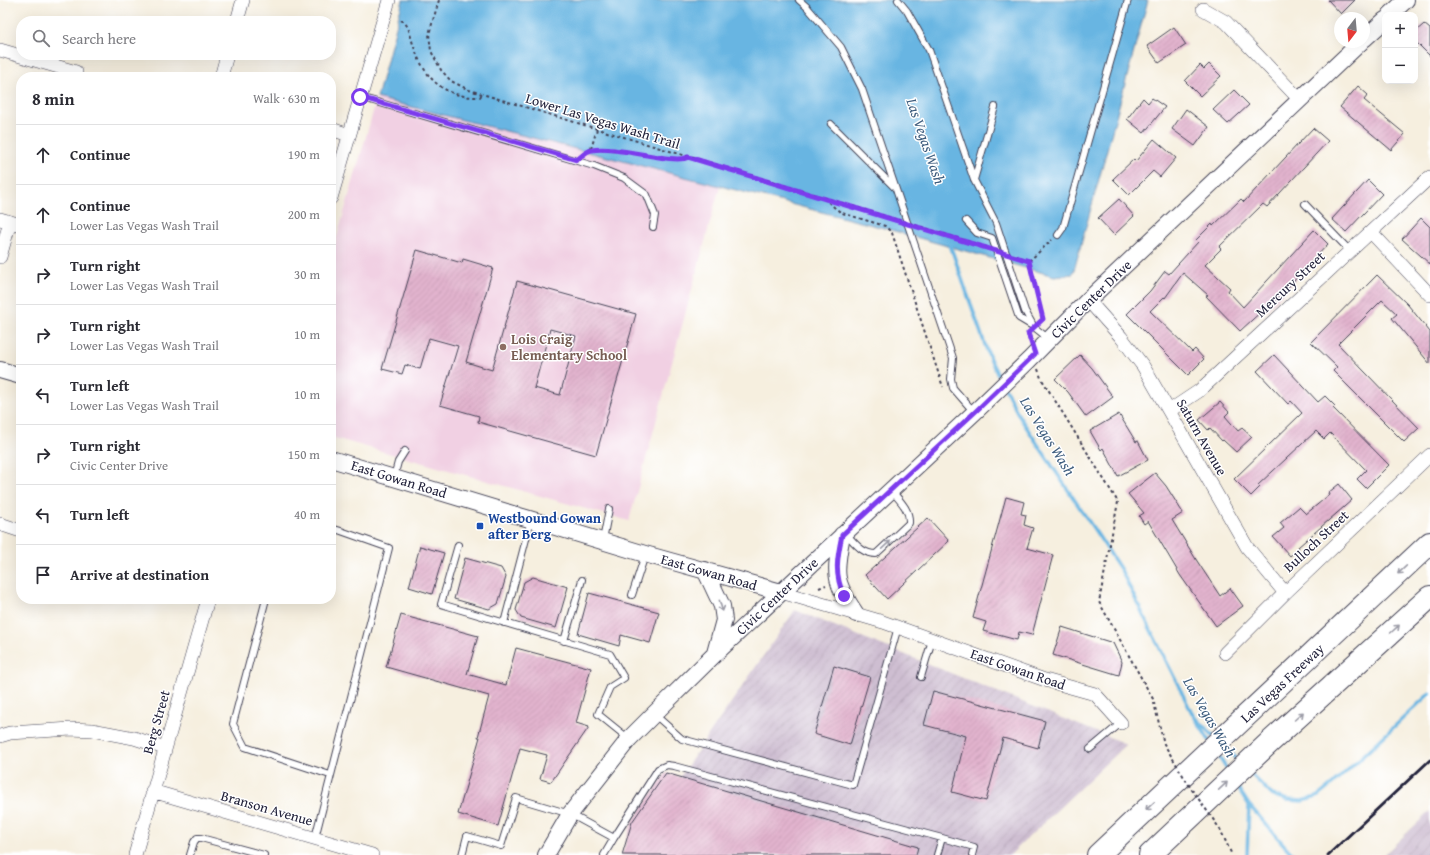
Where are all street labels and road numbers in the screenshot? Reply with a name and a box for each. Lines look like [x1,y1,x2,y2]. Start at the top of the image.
street label: Lower Las Vegas Wash Trail [523,88,683,154]
street label: Mercury Street [1251,246,1329,322]
street label: Civic Center Drive [1046,255,1136,343]
street label: Saturn Avenue [1172,395,1232,479]
street label: East Gowan Road [349,455,450,503]
street label: Bulloch Street [1279,505,1353,577]
street label: East Gowan Road [659,549,760,595]
street label: Civic Center Drive [732,552,823,639]
street label: Las Vegas Freeway [1236,639,1328,727]
street label: East Gowan Road [968,643,1069,695]
street label: Berg Street [137,688,175,756]
street label: Branson Avenue [219,785,316,831]

